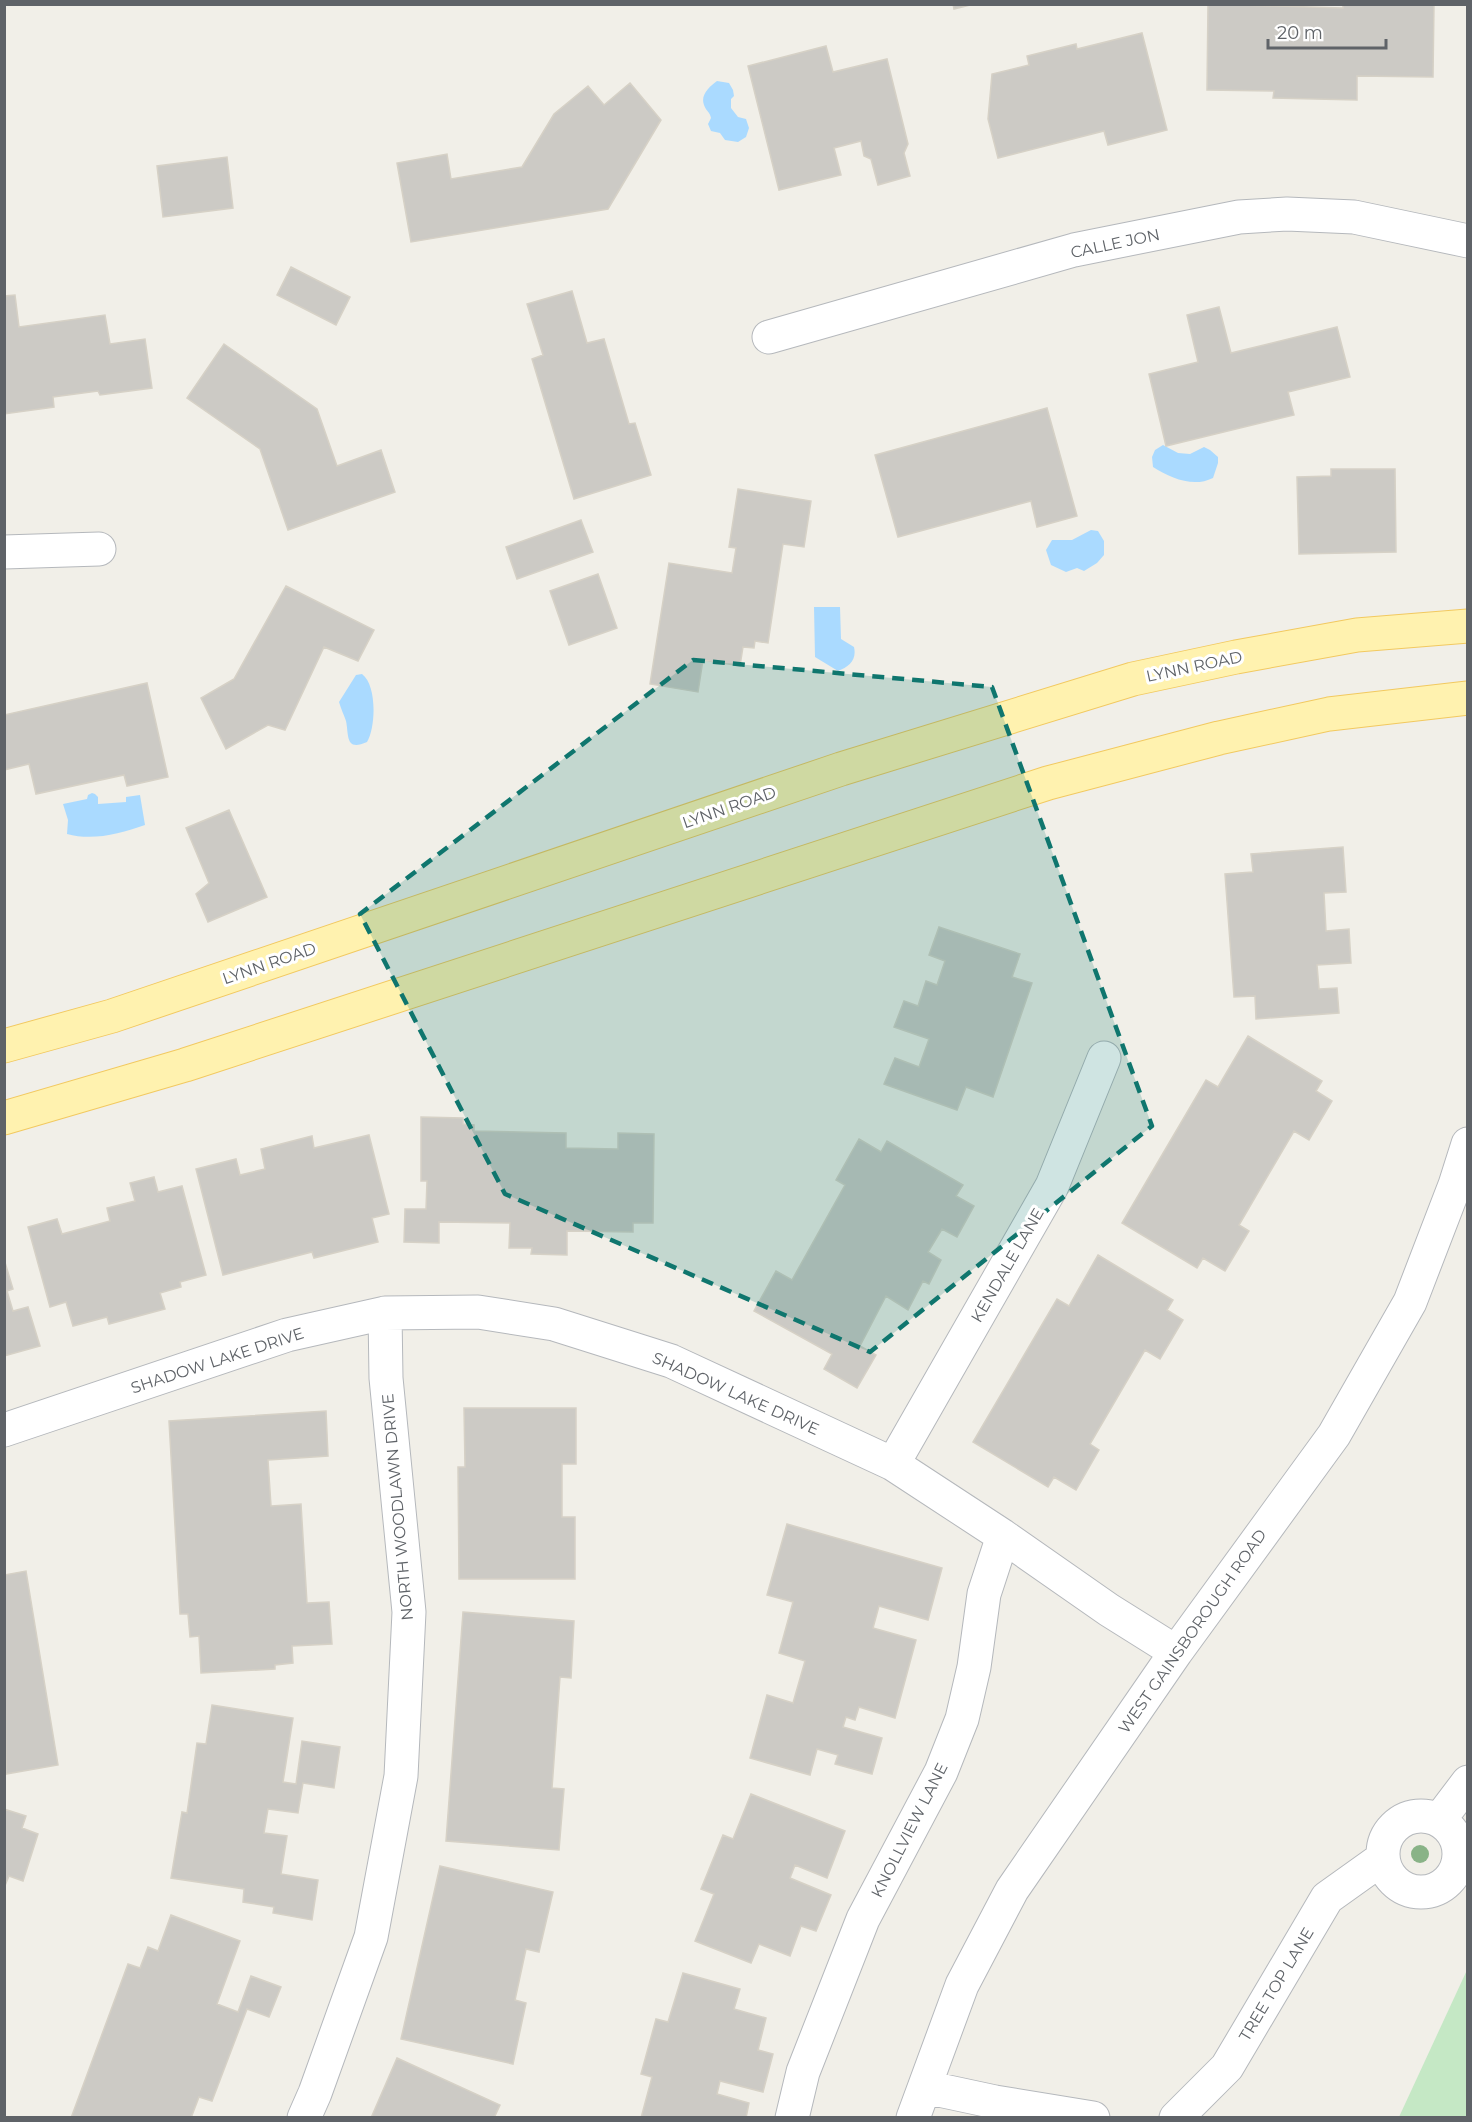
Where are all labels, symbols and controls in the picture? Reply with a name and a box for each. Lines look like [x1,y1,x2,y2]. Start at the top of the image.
scale bar [1268,12,1386,50]
text: 20 m [1277,22,1323,44]
street label: CALLE JON [1069,225,1161,262]
street label: LYNN ROAD [1144,647,1244,686]
street label: LYNN ROAD [680,783,779,832]
street label: LYNN ROAD [220,939,319,988]
street label: KENDALE LANE [967,1205,1048,1326]
street label: SHADOW LAKE DRIVE [128,1324,306,1397]
street label: SHADOW LAKE DRIVE [649,1348,822,1439]
street label: NORTH WOODLAWN DRIVE [378,1393,417,1621]
street label: WEST GAINSBOROUGH ROAD [1114,1525,1270,1737]
street label: KNOLLVIEW LANE [867,1760,952,1901]
street label: TREE TOP LANE [1235,1924,1318,2044]

